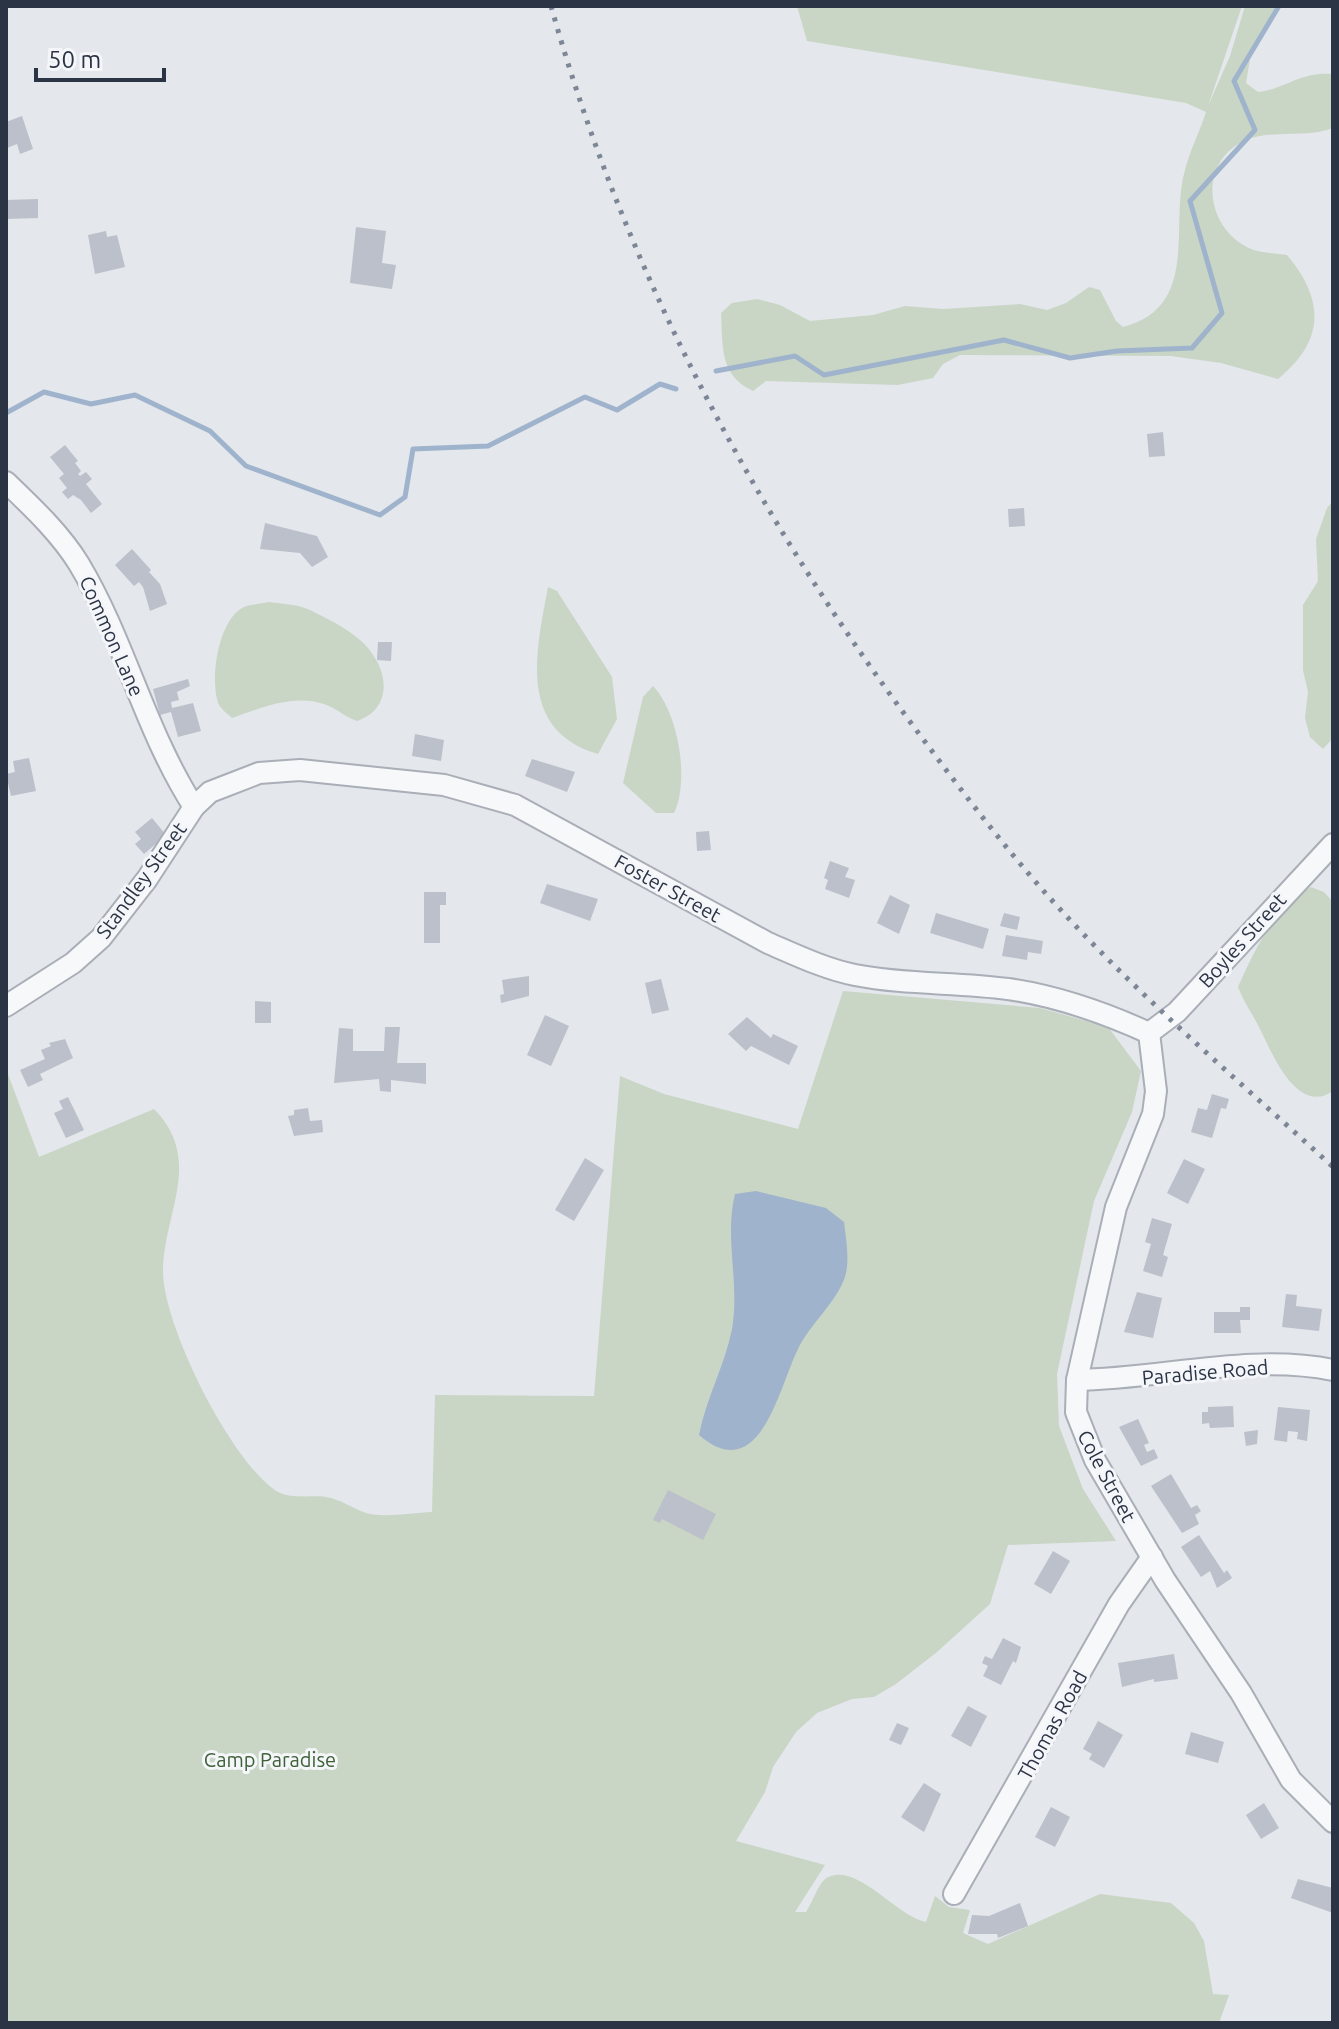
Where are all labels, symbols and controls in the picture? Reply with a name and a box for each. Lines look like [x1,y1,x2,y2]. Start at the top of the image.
scale bar [36,32,164,82]
text: 50 m [48,46,101,73]
street label: Common Lane [75,572,149,700]
street label: Standley Street [91,817,191,943]
street label: Foster Street [611,849,725,927]
street label: Boyles Street [1194,888,1291,992]
street label: Paradise Road [1141,1355,1269,1389]
street label: Cole Street [1073,1426,1141,1526]
street label: Thomas Road [1013,1666,1091,1784]
park label: Camp Paradise [204,1748,336,1771]

